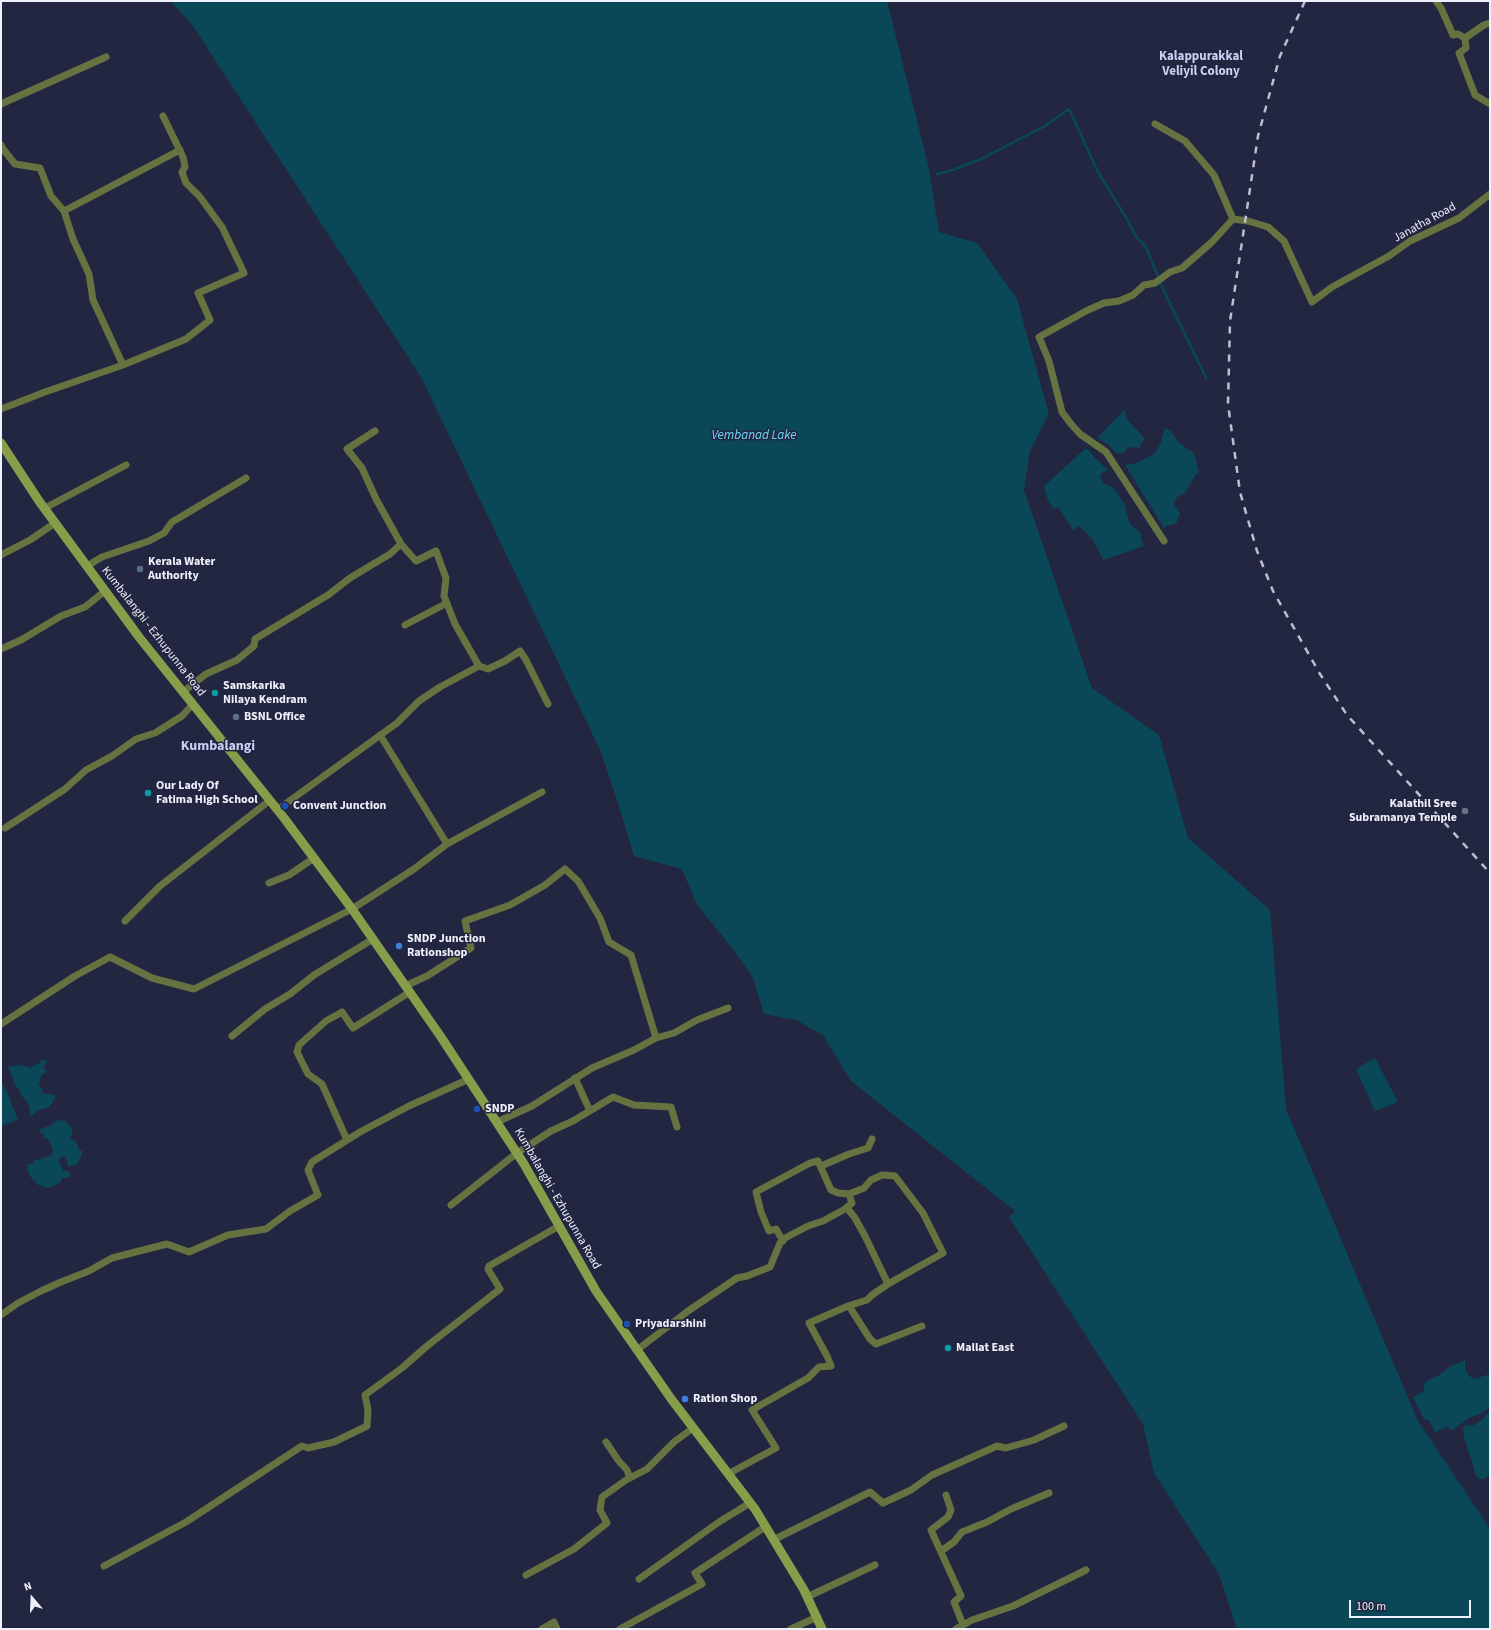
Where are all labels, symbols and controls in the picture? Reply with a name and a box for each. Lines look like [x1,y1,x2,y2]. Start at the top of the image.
district label: Kalappurakkal Veliyil Colony [1159,49,1243,80]
street label: Janatha Road [1391,200,1459,246]
water label: Vembanad Lake [711,428,797,444]
place label: Kerala Water Authority [148,555,215,583]
street label: Kumbalanghi - Ezhupunna Road [98,564,208,700]
marker: Kerala Water Authority [135,564,145,574]
place label: Samskarika Nilaya Kendram [223,679,307,707]
marker: Samskarika Nilaya Kendram [210,688,220,698]
place label: BSNL Office [244,710,305,724]
marker: BSNL Office [231,712,241,722]
district label: Kumbalangi [181,739,255,755]
place label: Our Lady Of Fatima High School [156,779,258,807]
marker: Our Lady Of Fatima High School [143,788,153,798]
place label: Kalathil Sree Subramanya Temple [1349,797,1457,825]
place label: Convent Junction [293,799,386,813]
marker: Convent Junction [280,801,290,811]
marker: Kalathil Sree Subramanya Temple [1460,806,1470,816]
place label: SNDP Junction Rationshop [407,932,486,960]
marker: SNDP Junction Rationshop [394,941,404,951]
place label: SNDP [485,1102,514,1116]
marker: SNDP [472,1104,482,1114]
street label: Kumbalanghi - Ezhupunna Road [511,1126,603,1272]
place label: Priyadarshini [635,1317,706,1331]
marker: Priyadarshini [622,1319,632,1329]
place label: Mallat East [956,1341,1014,1355]
marker: Mallat East [943,1343,953,1353]
place label: Ration Shop [693,1392,757,1406]
marker: Ration Shop [680,1394,690,1404]
north arrow [12,1578,52,1618]
text: N [22,1578,34,1594]
scale bar [1351,1592,1473,1618]
text: 100 m [1356,1598,1386,1615]

